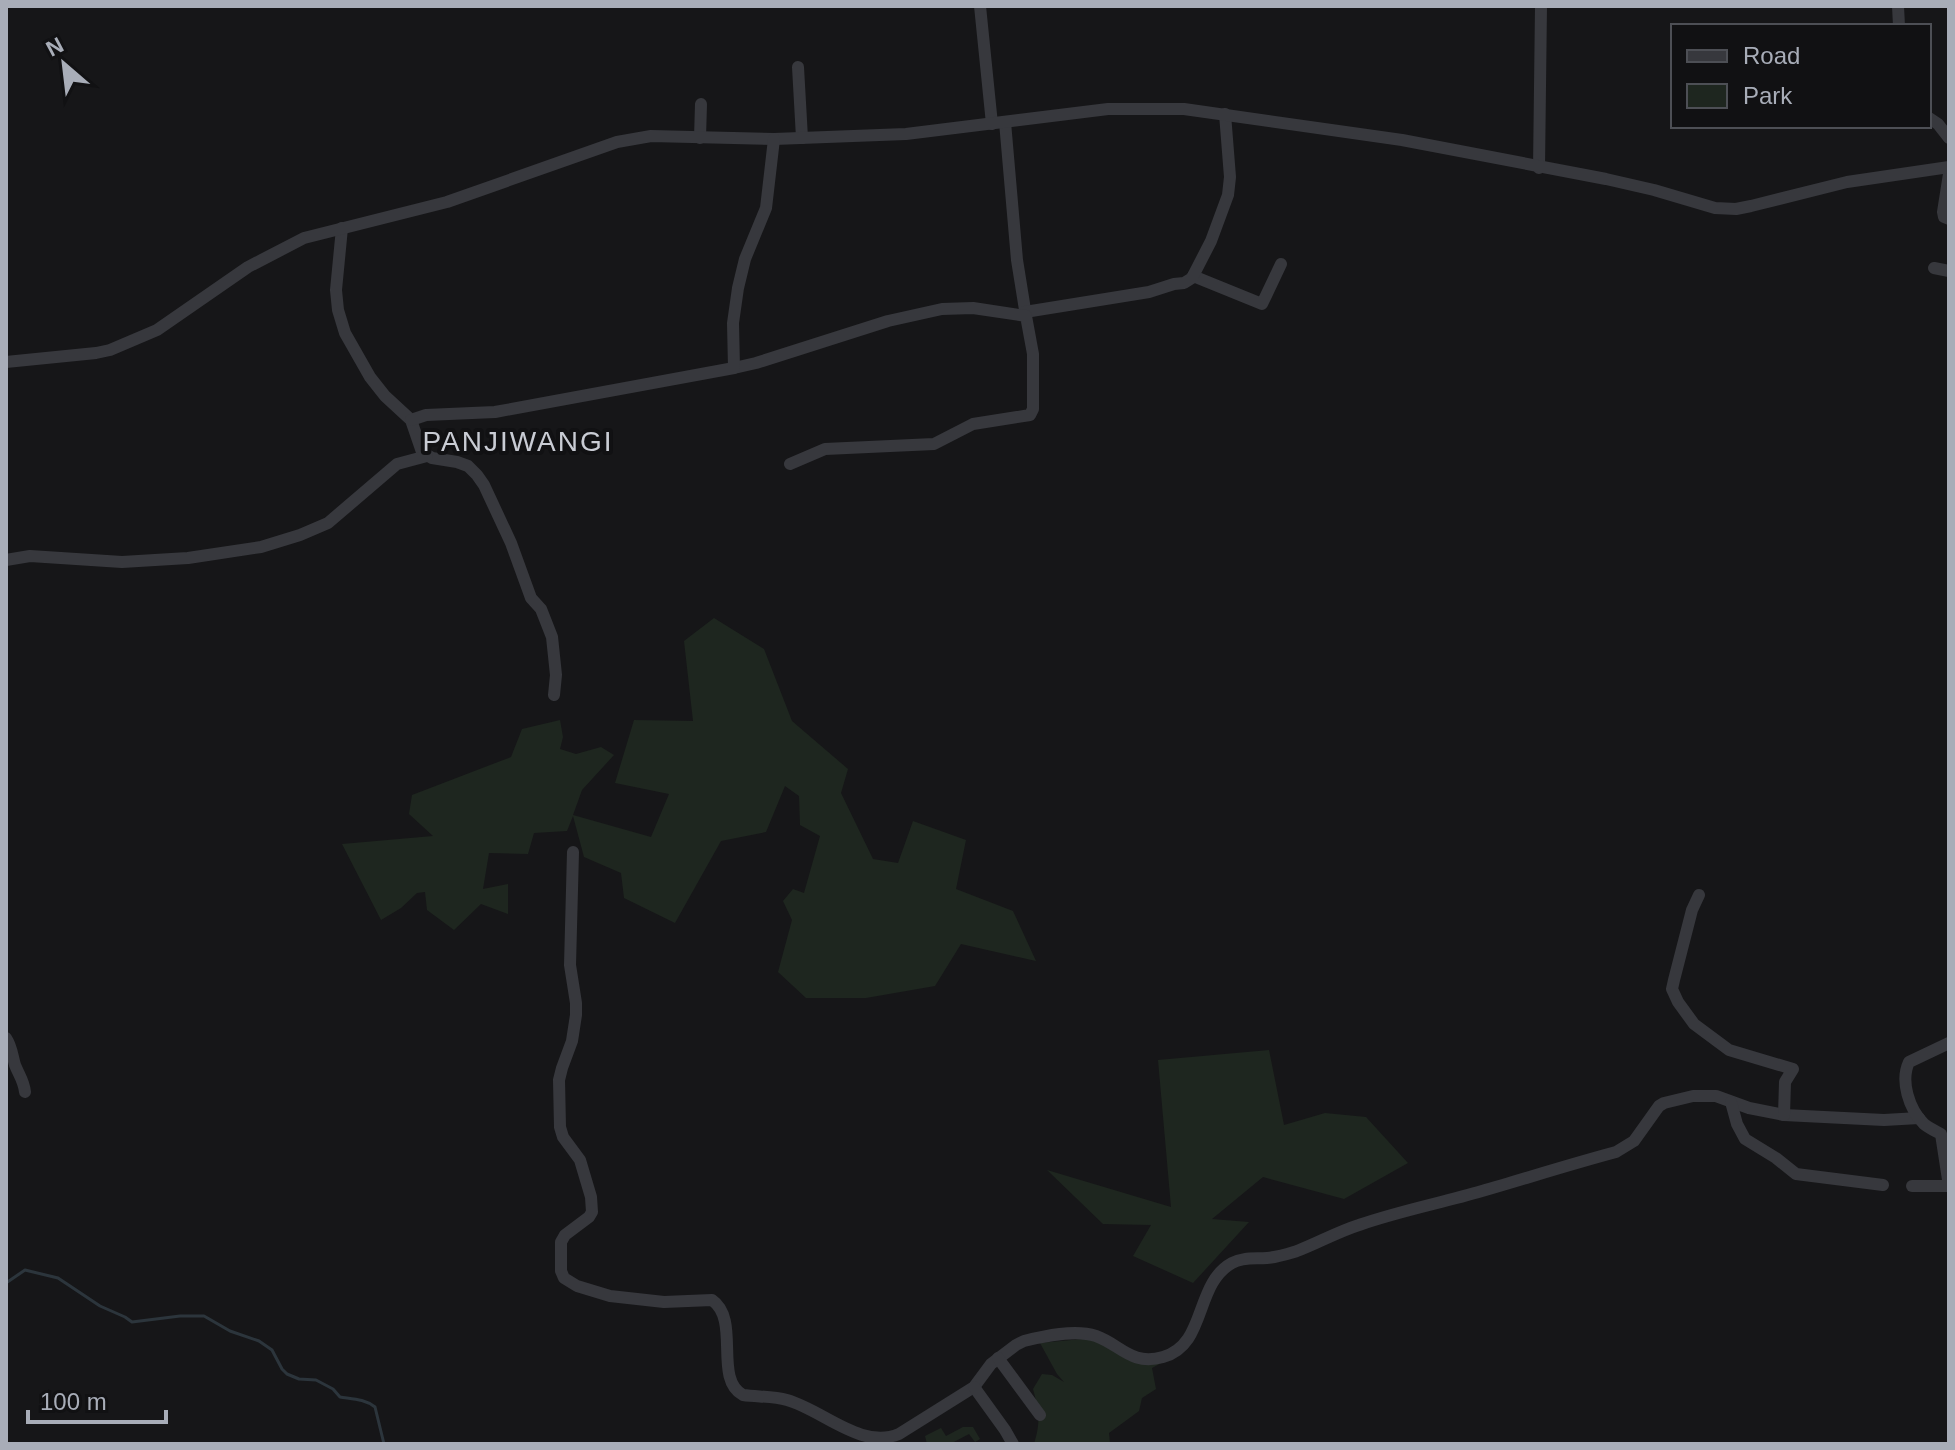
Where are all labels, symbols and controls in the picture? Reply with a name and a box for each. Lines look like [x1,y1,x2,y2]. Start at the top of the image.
north arrow [24,24,104,104]
legend [1671,24,1931,128]
text: N [42,32,68,62]
text: Road [1743,42,1800,69]
text: Park [1743,82,1793,109]
district label: PANJIWANGI [422,426,614,457]
scale bar [28,1374,166,1424]
text: 100 m [40,1388,107,1415]

